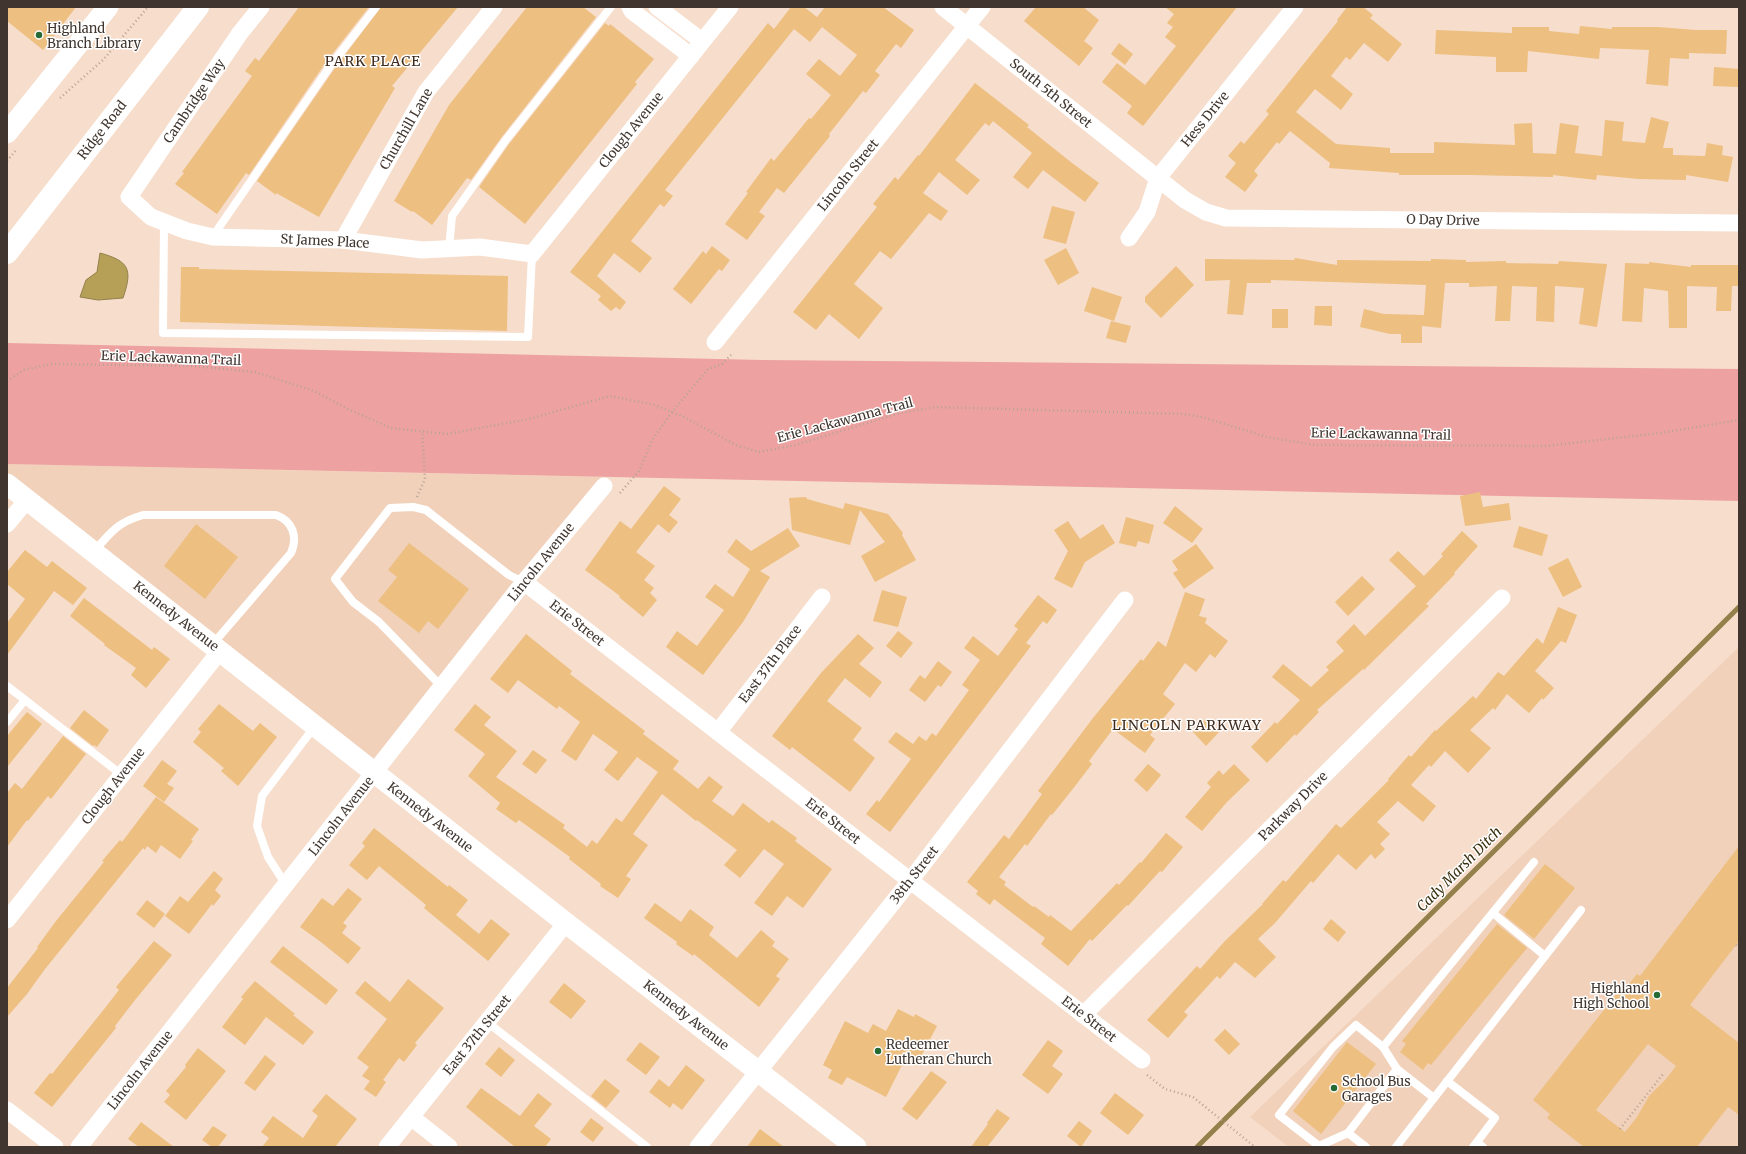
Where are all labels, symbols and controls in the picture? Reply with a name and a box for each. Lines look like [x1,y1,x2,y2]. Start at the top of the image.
place label: Highland Branch Library [47,20,141,52]
marker: Highland Branch Library [34,30,44,40]
district label: PARK PLACE [325,52,421,70]
street label: Cambridge Way [159,55,229,146]
street label: South 5th Street [1006,55,1096,131]
street label: Churchill Lane [376,85,436,173]
street label: Clough Avenue [595,88,667,171]
street label: Hess Drive [1177,88,1233,150]
street label: Ridge Road [74,97,130,163]
street label: Lincoln Street [814,136,882,214]
street label: O Day Drive [1406,211,1480,229]
street label: St James Place [280,230,370,252]
street label: Erie Lackawanna Trail [101,347,241,369]
street label: Erie Lackawanna Trail [775,394,915,446]
street label: Erie Lackawanna Trail [1311,424,1451,444]
street label: Lincoln Avenue [504,519,578,605]
street label: Kennedy Avenue [130,577,222,655]
street label: Erie Street [546,596,608,650]
street label: East 37th Place [735,621,805,706]
district label: LINCOLN PARKWAY [1112,716,1262,734]
street label: Clough Avenue [78,744,148,828]
street label: Parkway Drive [1255,768,1331,844]
street label: Lincoln Avenue [305,773,377,859]
street label: Kennedy Avenue [384,778,476,856]
street label: Erie Street [802,794,864,848]
water label: Cady Marsh Ditch [1413,823,1505,915]
street label: 38th Street [886,843,942,907]
street label: Kennedy Avenue [640,976,732,1054]
place label: Highland High School [1573,980,1649,1012]
marker: Highland High School [1652,990,1662,1000]
street label: East 37th Street [439,991,515,1079]
street label: Erie Street [1058,992,1120,1046]
street label: Lincoln Avenue [104,1027,176,1113]
place label: Redeemer Lutheran Church [886,1036,992,1068]
marker: Redeemer Lutheran Church [873,1046,883,1056]
place label: School Bus Garages [1342,1073,1411,1105]
marker: School Bus Garages [1329,1083,1339,1093]

